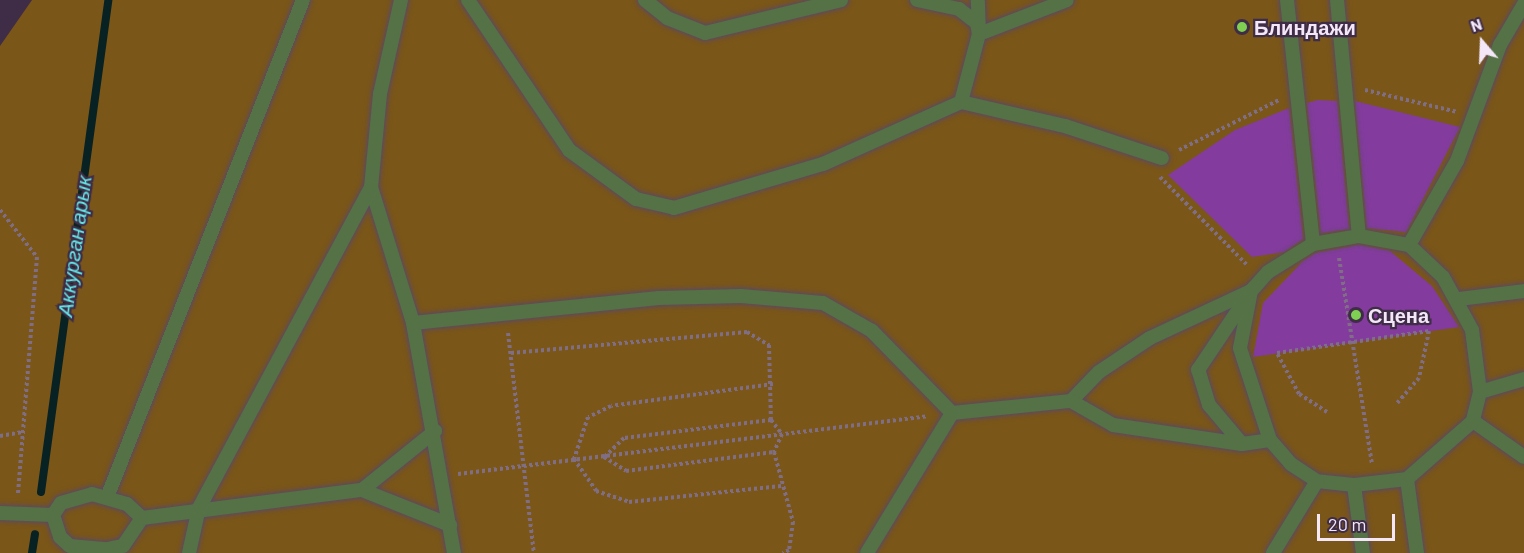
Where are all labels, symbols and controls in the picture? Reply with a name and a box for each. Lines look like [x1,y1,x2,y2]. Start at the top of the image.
north arrow [1452,12,1512,72]
text: N [1468,14,1484,35]
place label: Блиндажи [1254,15,1356,39]
marker: Блиндажи [1235,20,1249,34]
water label: Аккурган арык [52,174,96,318]
place label: Сцена [1368,303,1429,327]
marker: Сцена [1349,308,1363,322]
scale bar [1320,502,1398,540]
text: 20 m [1328,513,1366,535]

